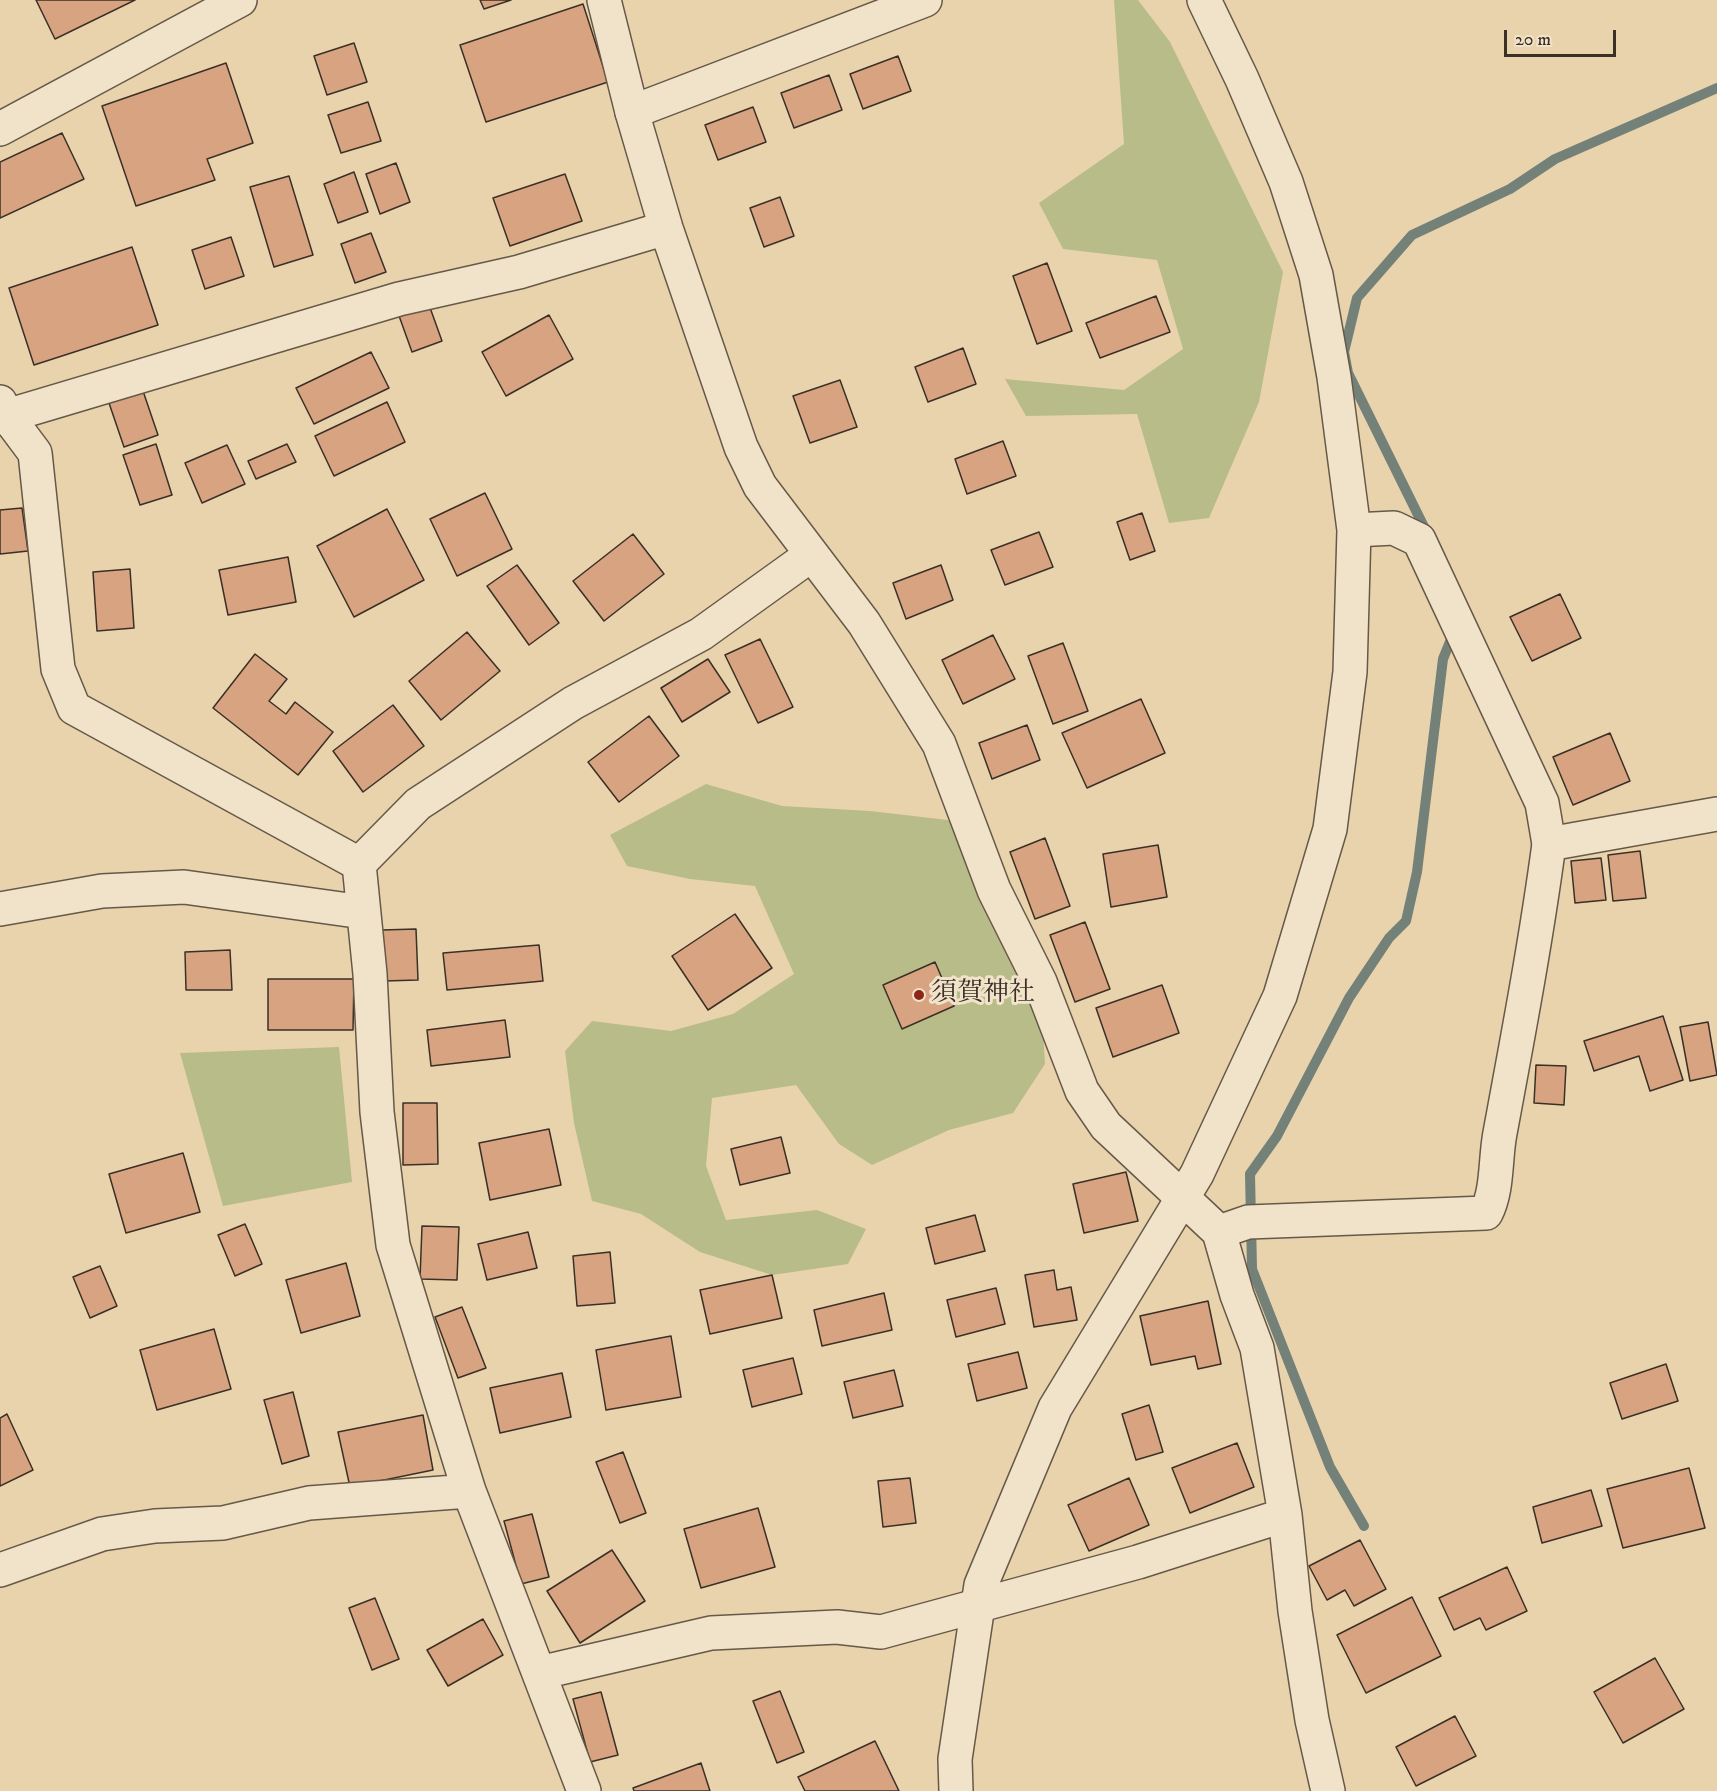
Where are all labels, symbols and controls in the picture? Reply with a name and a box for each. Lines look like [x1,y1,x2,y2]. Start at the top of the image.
scale bar [1507,18,1620,56]
text: 20 m [1515,29,1551,51]
place label: 須賀神社 [931,979,1035,1011]
marker: 須賀神社 [912,988,926,1002]

